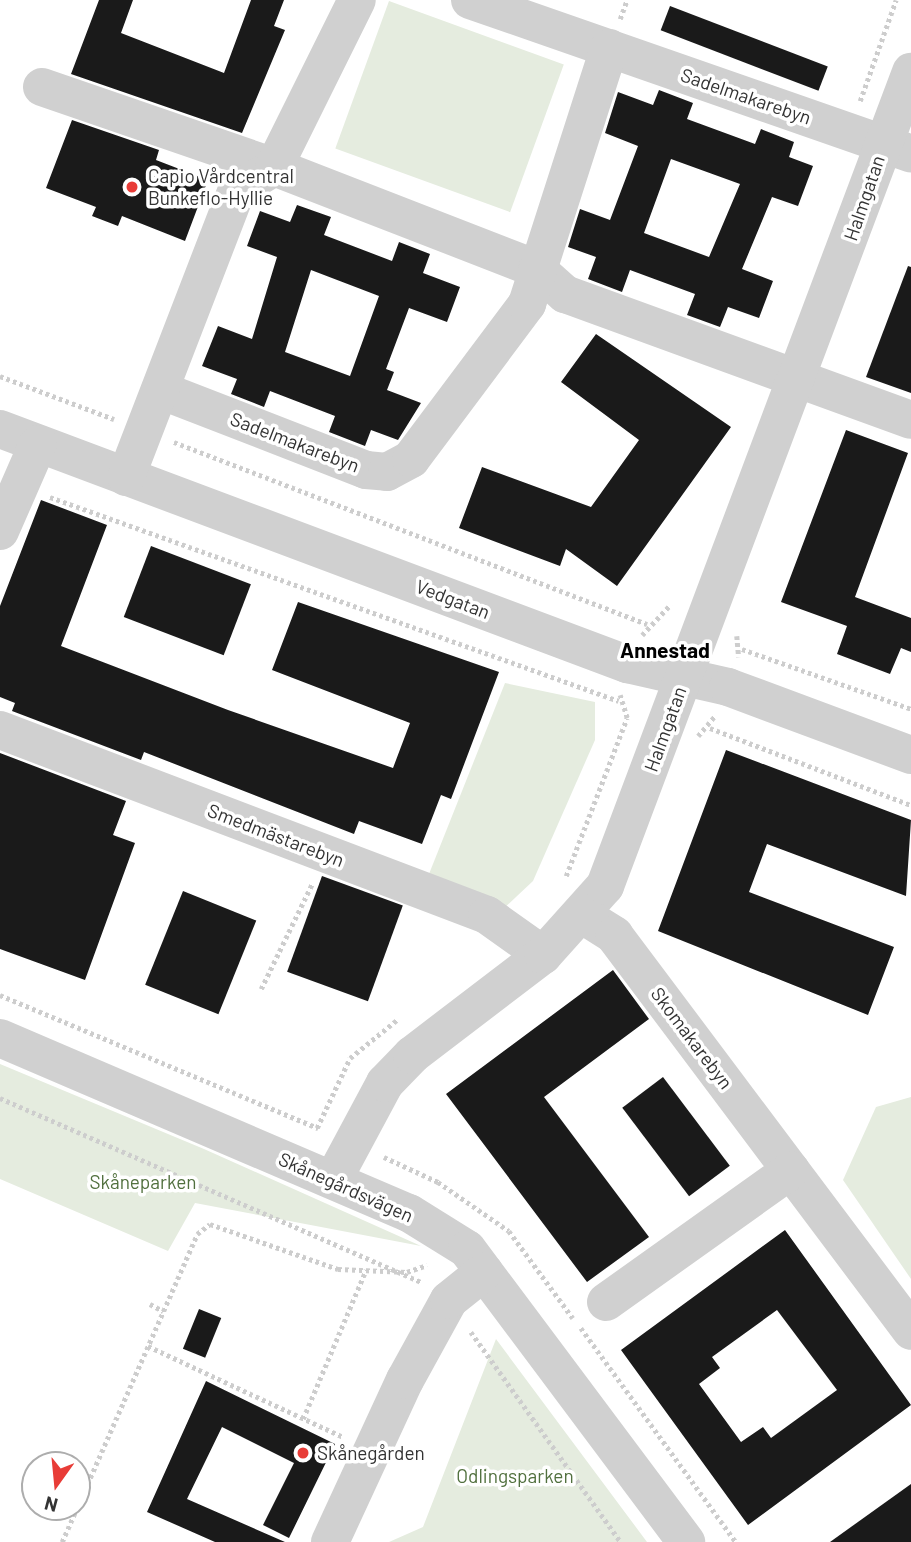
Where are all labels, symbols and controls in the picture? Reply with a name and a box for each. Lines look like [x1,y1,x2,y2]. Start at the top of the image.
street label: Sadelmakarebyn [678,63,814,129]
street label: Halmgatan [839,152,889,244]
place label: Capio Vårdcentral Bunkeflo-Hyllie [148,165,294,209]
marker: Capio Vårdcentral Bunkeflo-Hyllie [122,177,142,197]
street label: Sadelmakarebyn [227,407,363,477]
street label: Vedgatan [413,574,493,624]
district label: Annestad [620,637,710,663]
street label: Halmgatan [639,683,691,775]
street label: Smedmästarebyn [204,798,348,872]
street label: Skomakarebyn [646,983,738,1093]
street label: Skånegårdsvägen [275,1147,417,1227]
park label: Skåneparken [89,1171,197,1193]
place label: Skånegården [317,1442,425,1464]
marker: Skånegården [295,1445,311,1461]
north arrow [21,1451,91,1521]
park label: Odlingsparken [456,1465,574,1487]
text: N [42,1492,60,1518]

